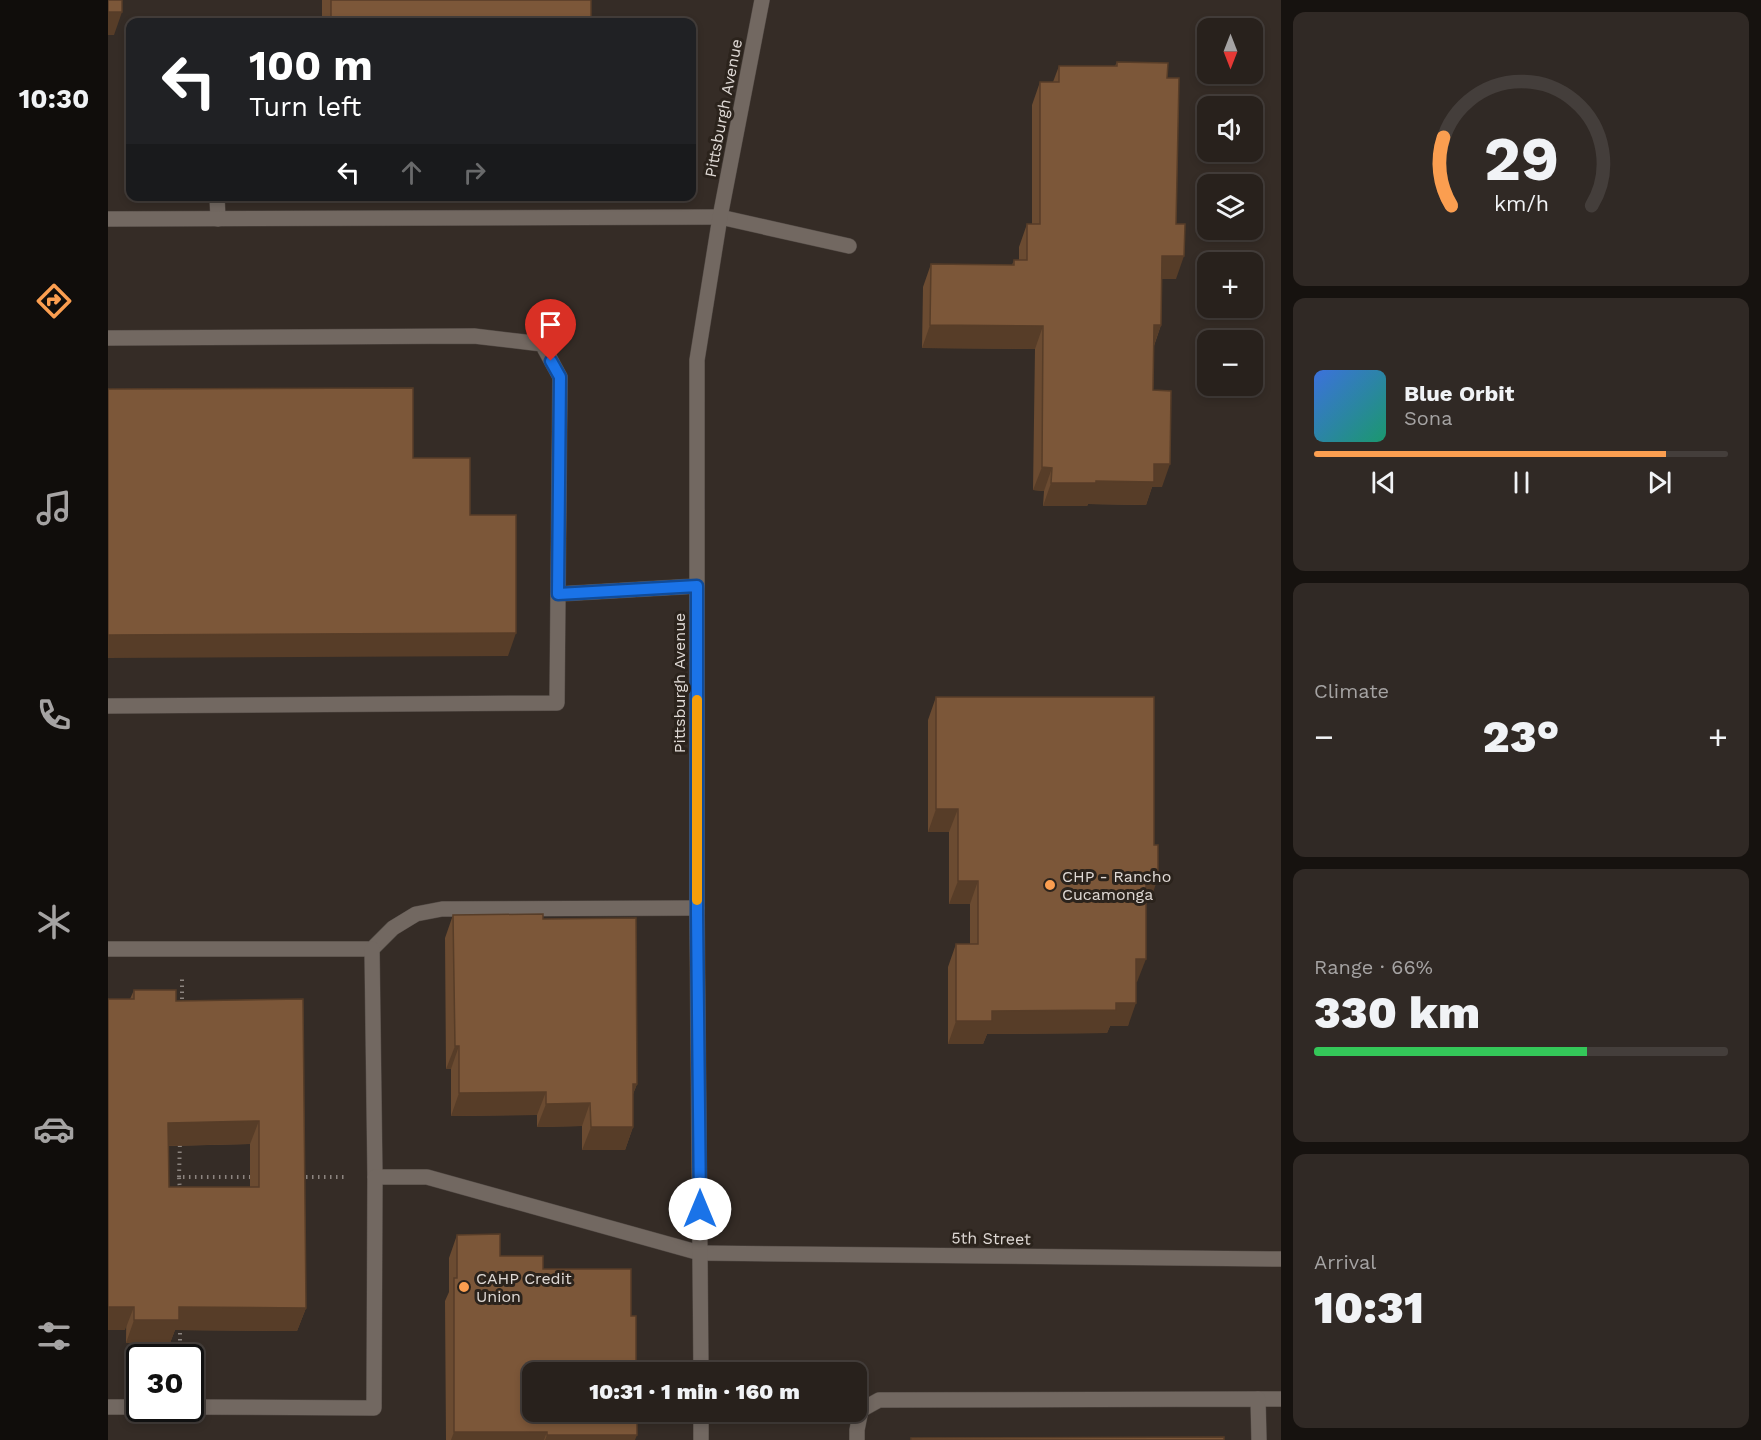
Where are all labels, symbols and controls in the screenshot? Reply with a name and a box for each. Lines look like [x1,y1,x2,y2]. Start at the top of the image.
north arrow [1197,18,1263,84]
map controls [1197,18,1263,396]
street label: Pittsburgh Avenue [701,37,746,179]
text: 100 m [249,41,373,90]
icon: left [150,42,228,120]
text: 10:30 [19,83,89,115]
text: Turn left [249,91,361,123]
button: sound [1197,96,1263,162]
text: 29 [1483,122,1559,195]
icon: left [332,156,365,189]
icon: ahead [395,156,428,189]
icon: right [458,156,491,189]
button: layers [1197,174,1263,240]
text: km/h [1493,191,1549,216]
button: + [1197,252,1263,318]
icon: directions [33,280,75,322]
pin [525,299,576,361]
icon: arrive [534,308,567,341]
button: − [1197,330,1263,396]
text: Blue Orbit [1404,381,1514,406]
text: Sona [1404,406,1453,430]
icon: previous [1367,466,1400,499]
icon: pause [1505,466,1538,499]
icon: next [1643,466,1676,499]
icon: music [33,487,75,529]
street label: Pittsburgh Avenue [670,613,689,753]
text: Climate [1314,679,1389,703]
icon: phone [33,694,75,736]
text: 23° [1483,710,1559,763]
text: − [1314,717,1334,756]
text: + [1708,717,1728,756]
place label: CHP - Rancho Cucamonga [1062,867,1171,904]
marker: CHP - Rancho Cucamonga [1043,878,1057,892]
icon: climate [33,901,75,943]
text: Range · 66% [1314,955,1433,979]
text: 330 km [1314,986,1480,1039]
icon: car [33,1108,75,1150]
position arrow [668,1177,732,1241]
street label: 5th Street [951,1228,1031,1249]
text: Arrival [1314,1250,1376,1274]
place label: CAHP Credit Union [476,1269,572,1306]
marker: CAHP Credit Union [457,1280,471,1294]
text: 10:31 [1314,1281,1424,1334]
icon: filters [33,1315,75,1357]
speed limit sign: 30 [126,1344,204,1422]
text: 10:31 · 1 min · 160 m [589,1379,800,1404]

